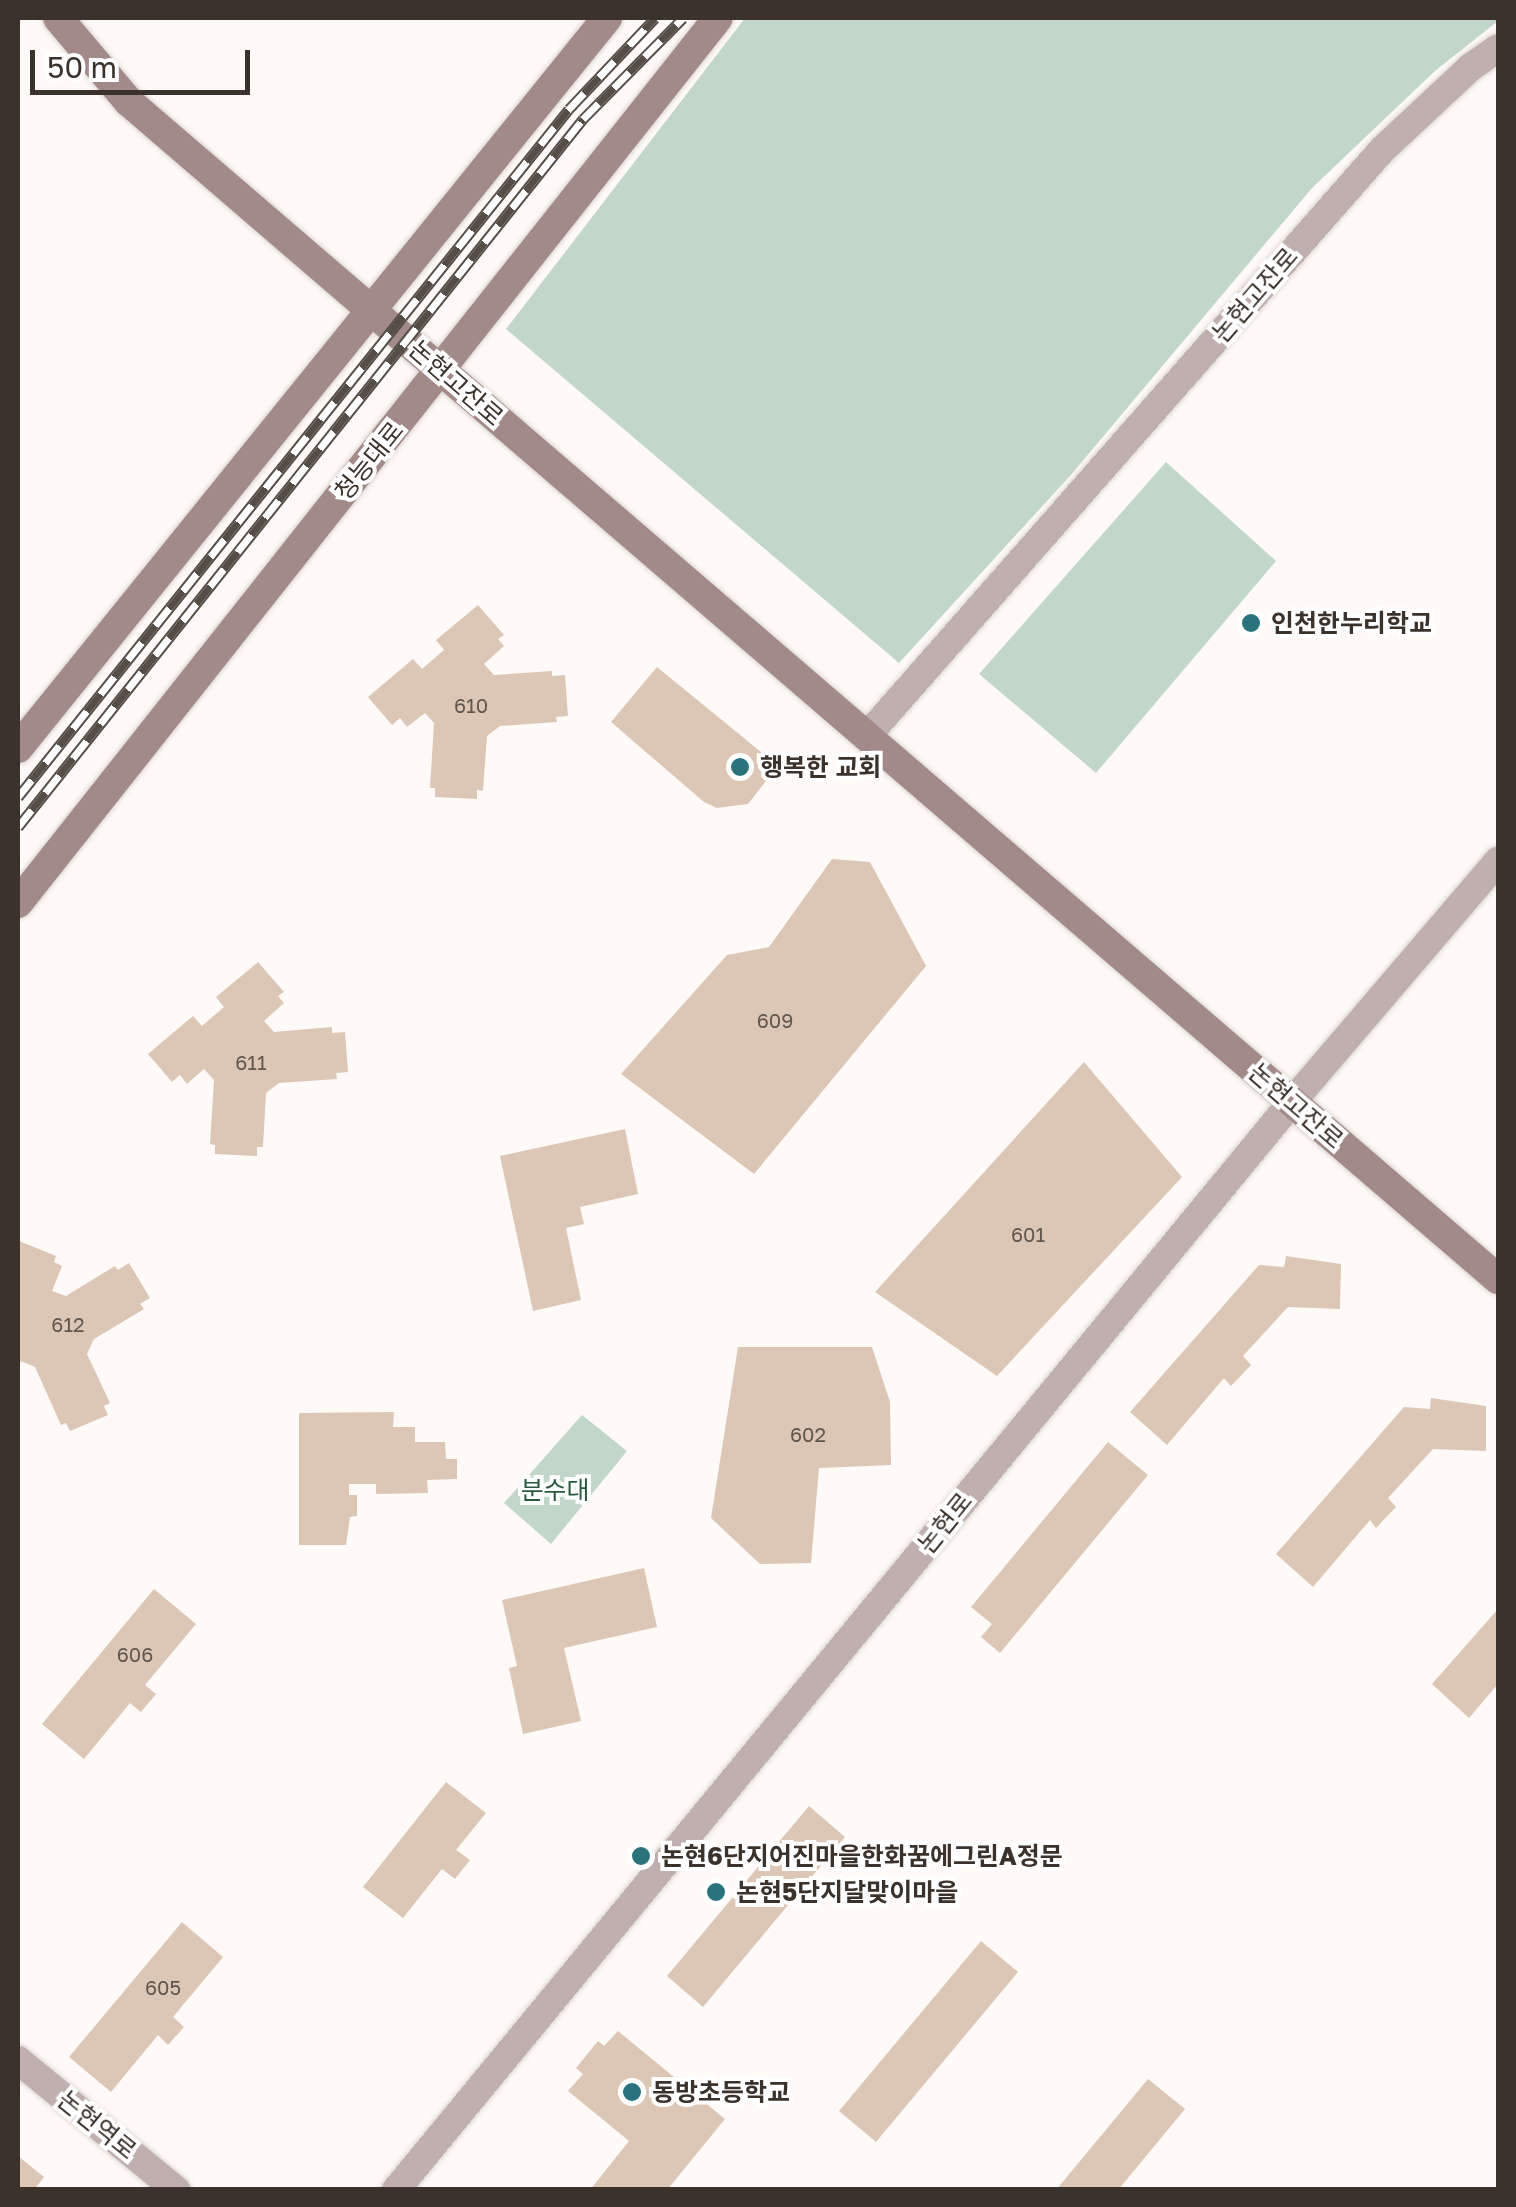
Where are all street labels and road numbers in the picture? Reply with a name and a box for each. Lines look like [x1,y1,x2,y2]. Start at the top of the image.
street label: 논현고잔로 [1206,242,1304,348]
street label: 논현고잔로 [403,334,509,432]
street label: 청능대로 [328,416,410,506]
street label: 논현고잔로 [1243,1057,1349,1155]
street label: 논현로 [912,1487,978,1559]
street label: 논현역로 [52,2084,142,2166]

